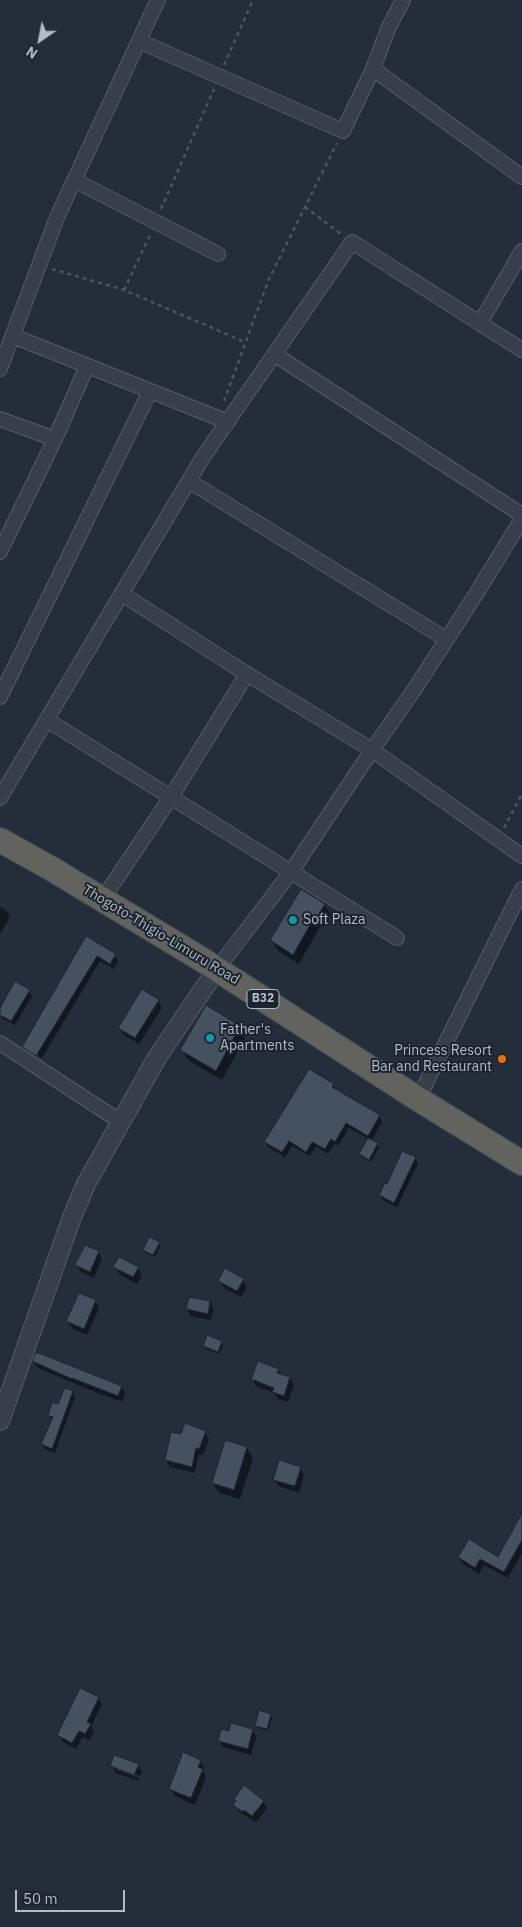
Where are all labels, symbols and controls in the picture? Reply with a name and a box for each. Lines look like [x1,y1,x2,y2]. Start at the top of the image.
north arrow [15,15,65,65]
text: N [23,42,41,63]
street label: Thogoto-Thigio-Limuru Road [80,881,242,989]
place label: Soft Plaza [303,912,365,928]
marker: Soft Plaza [287,914,299,926]
road number: B32 [247,990,279,1009]
place label: Father's Apartments [220,1022,294,1054]
marker: Father's Apartments [204,1032,216,1044]
place label: Princess Resort Bar and Restaurant [371,1043,492,1076]
marker: Princess Resort Bar and Restaurant [496,1053,508,1065]
scale bar [18,1880,128,1912]
text: 50 m [23,1889,58,1908]

